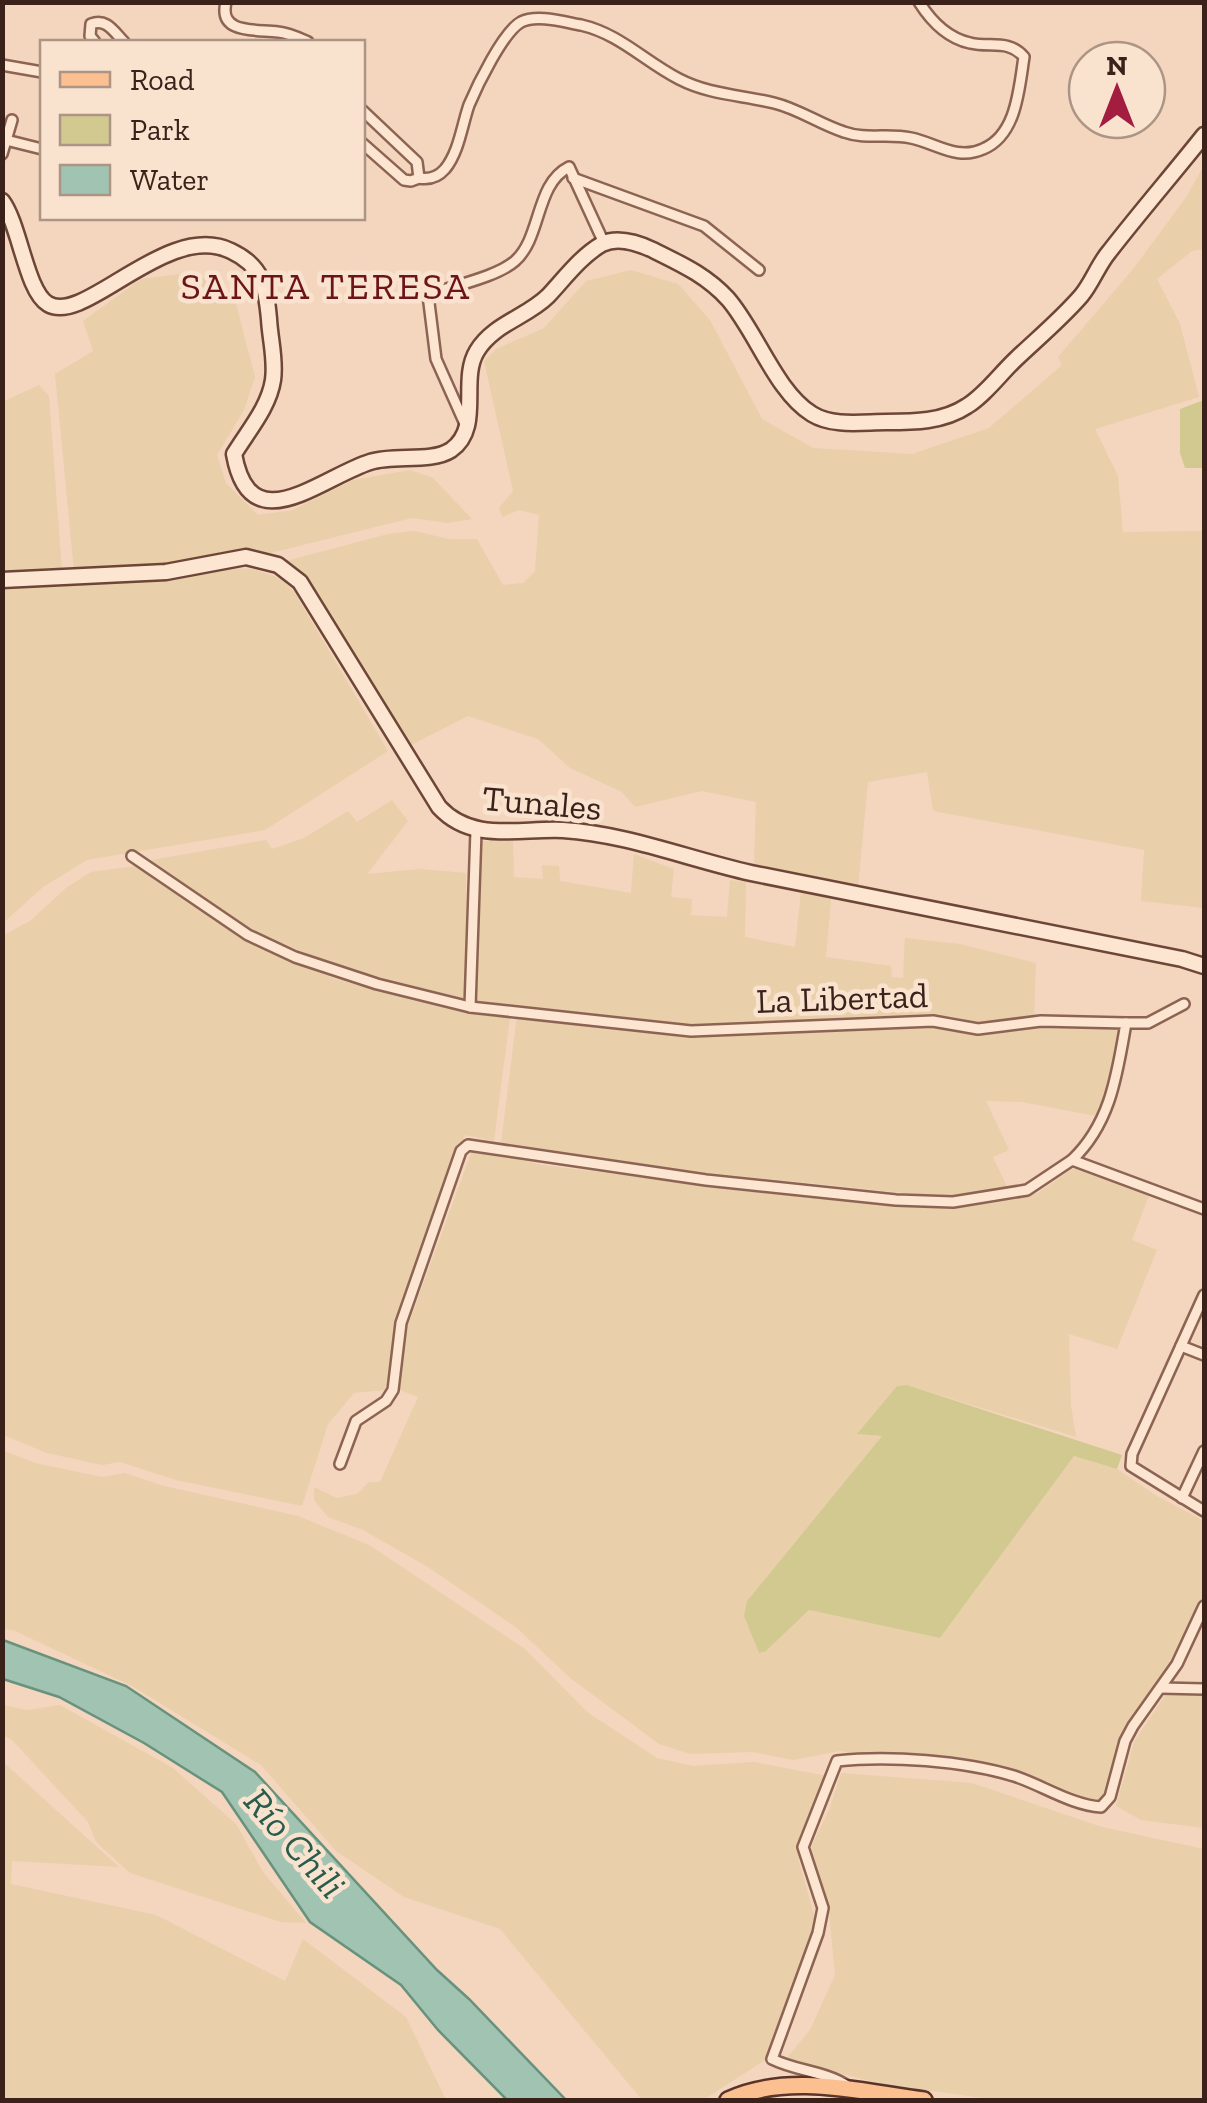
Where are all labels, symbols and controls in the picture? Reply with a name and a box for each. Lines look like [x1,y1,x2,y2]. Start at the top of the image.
legend [40,40,365,220]
north arrow [1067,40,1167,140]
text: N [1106,49,1128,82]
text: Road [130,62,195,98]
text: Park [130,112,190,148]
text: Water [130,162,209,198]
district label: SANTA TERESA [181,263,471,309]
street label: Tunales [481,777,603,829]
street label: La Libertad [755,974,929,1022]
water label: Río Chili [235,1779,355,1907]

